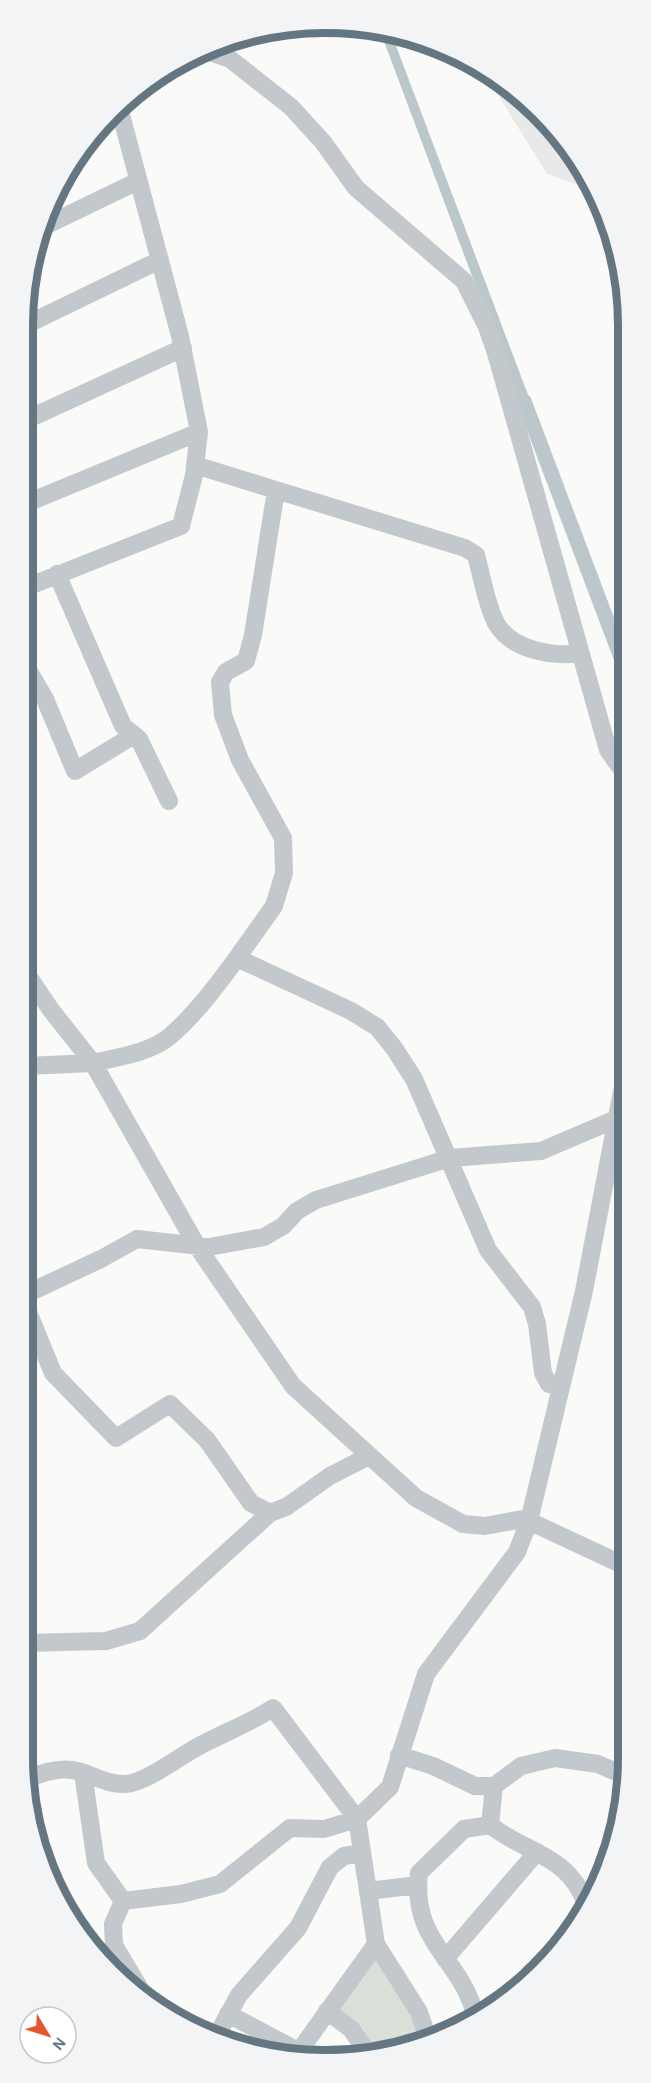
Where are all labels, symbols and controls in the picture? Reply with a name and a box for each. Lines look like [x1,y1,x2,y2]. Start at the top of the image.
north arrow [18,2005,78,2065]
text: N [49,2034,69,2053]

